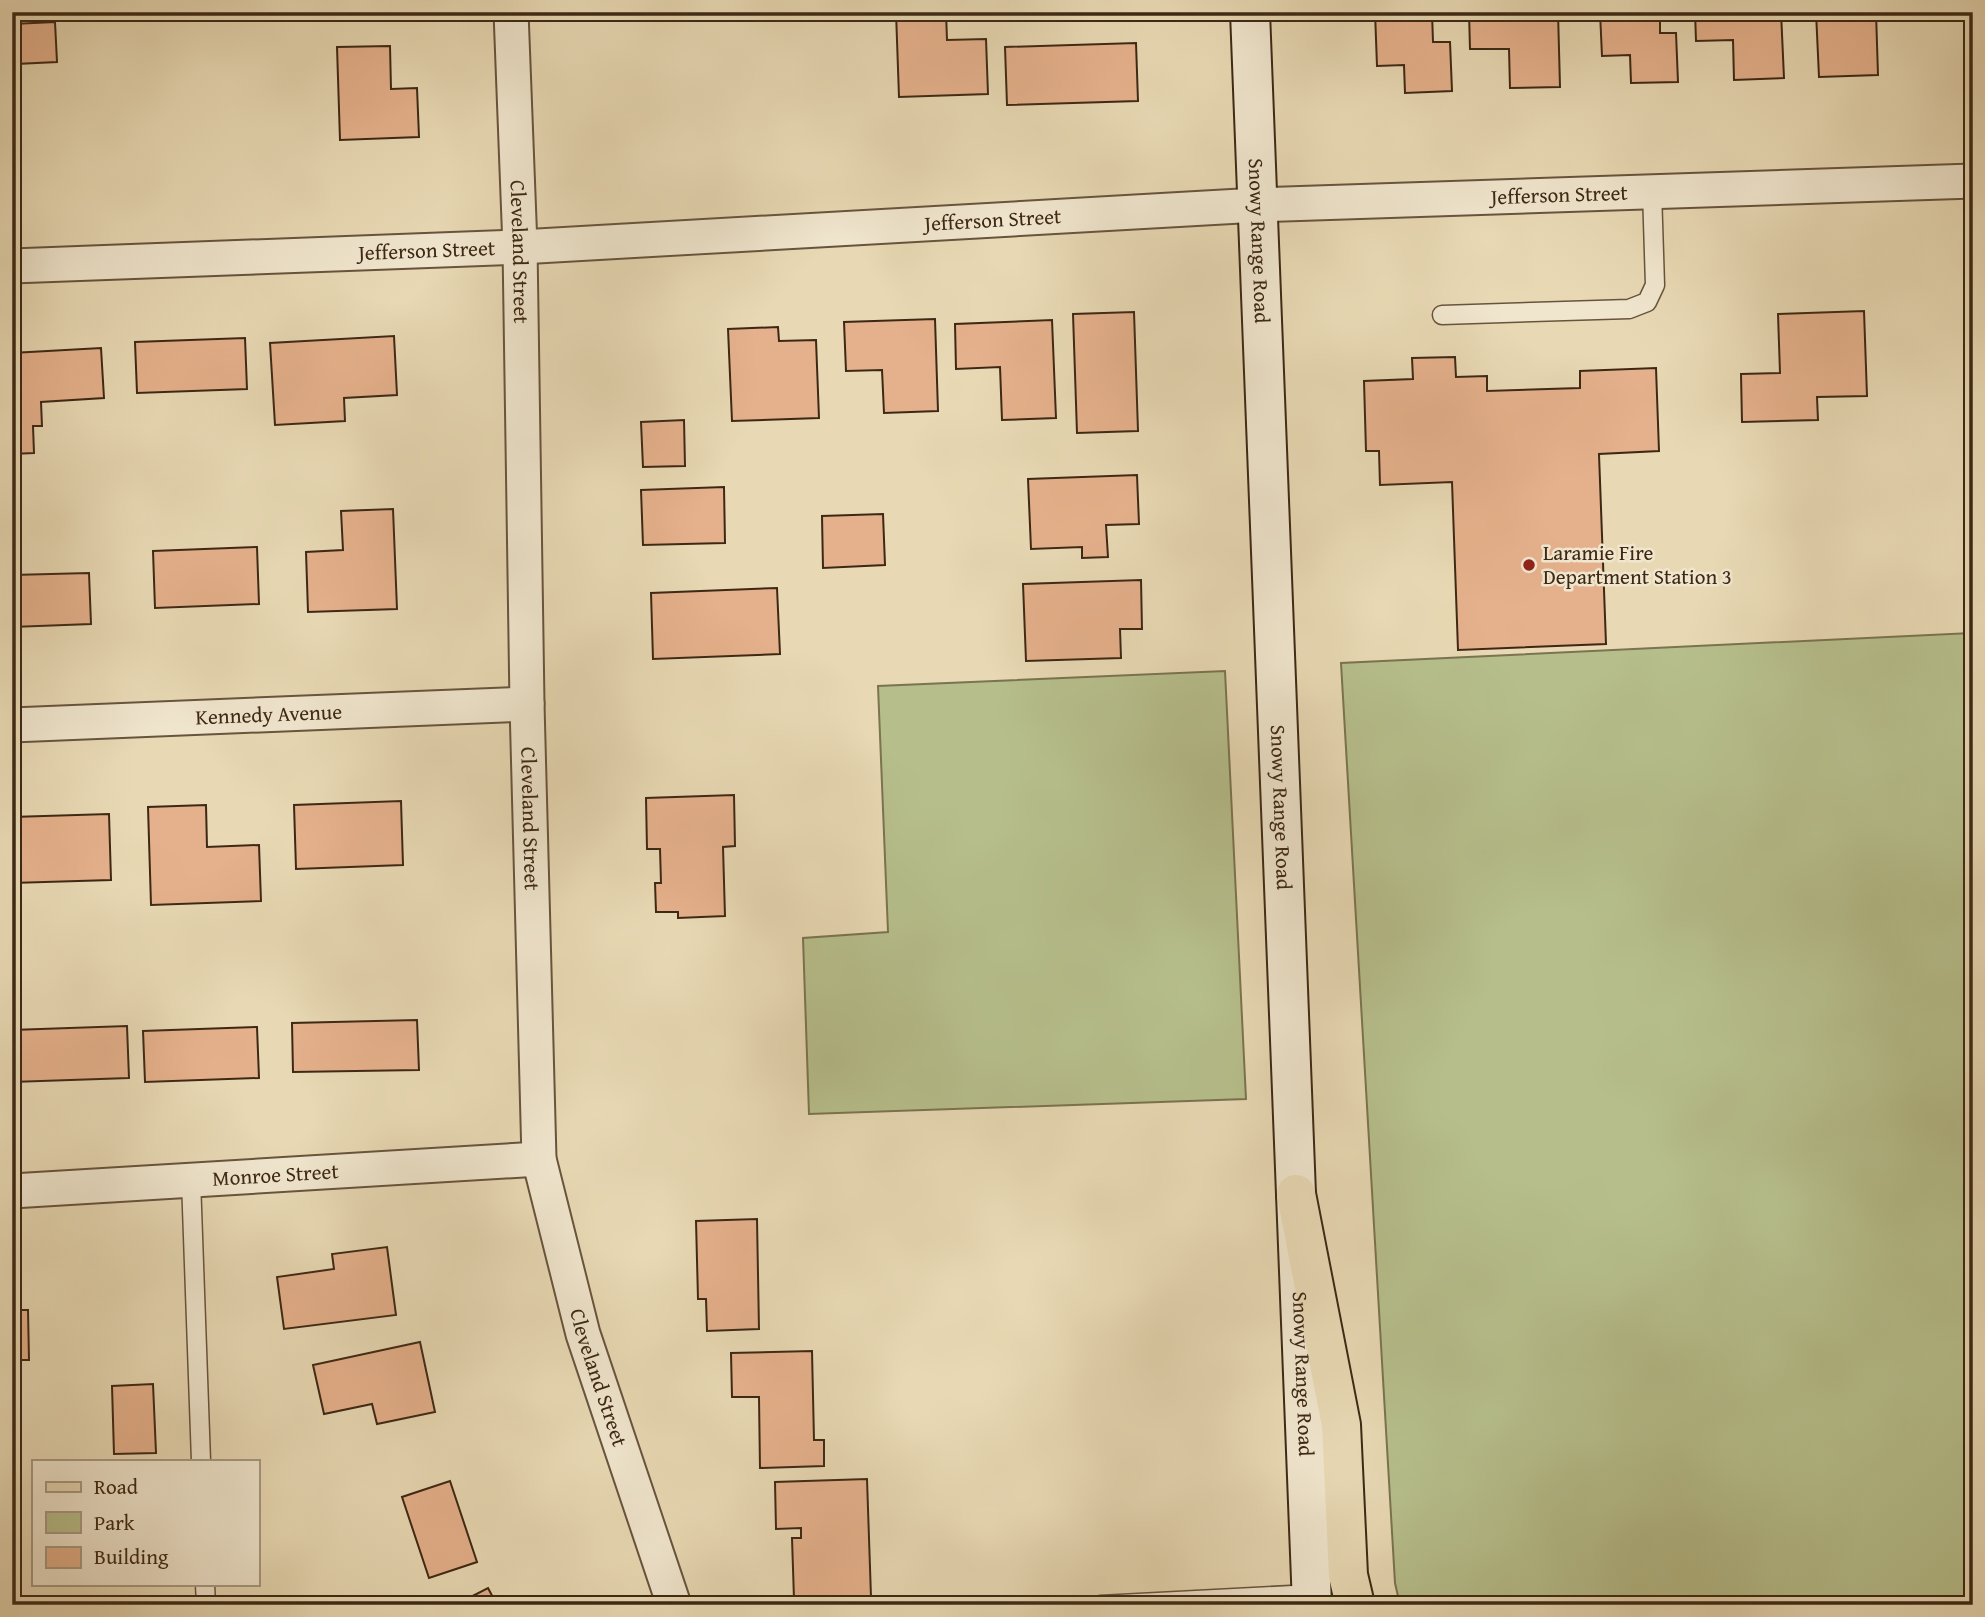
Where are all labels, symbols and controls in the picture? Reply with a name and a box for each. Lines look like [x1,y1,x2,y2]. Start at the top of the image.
street label: Snowy Range Road [1241,158,1278,325]
street label: Jefferson Street [1487,177,1629,212]
street label: Cleveland Street [502,179,537,324]
street label: Jefferson Street [921,200,1063,239]
street label: Jefferson Street [355,232,496,268]
place label: Laramie Fire Department Station 3 [1543,537,1732,592]
marker: Laramie Fire Department Station 3 [1521,557,1537,573]
street label: Kennedy Avenue [195,696,343,733]
street label: Snowy Range Road [1263,724,1300,891]
street label: Cleveland Street [513,747,548,892]
street label: Monroe Street [211,1155,340,1194]
street label: Snowy Range Road [1285,1291,1322,1458]
street label: Cleveland Street [562,1305,636,1451]
legend [32,1460,259,1586]
text: Road [94,1471,139,1502]
text: Park [94,1507,135,1538]
text: Building [94,1541,169,1572]

